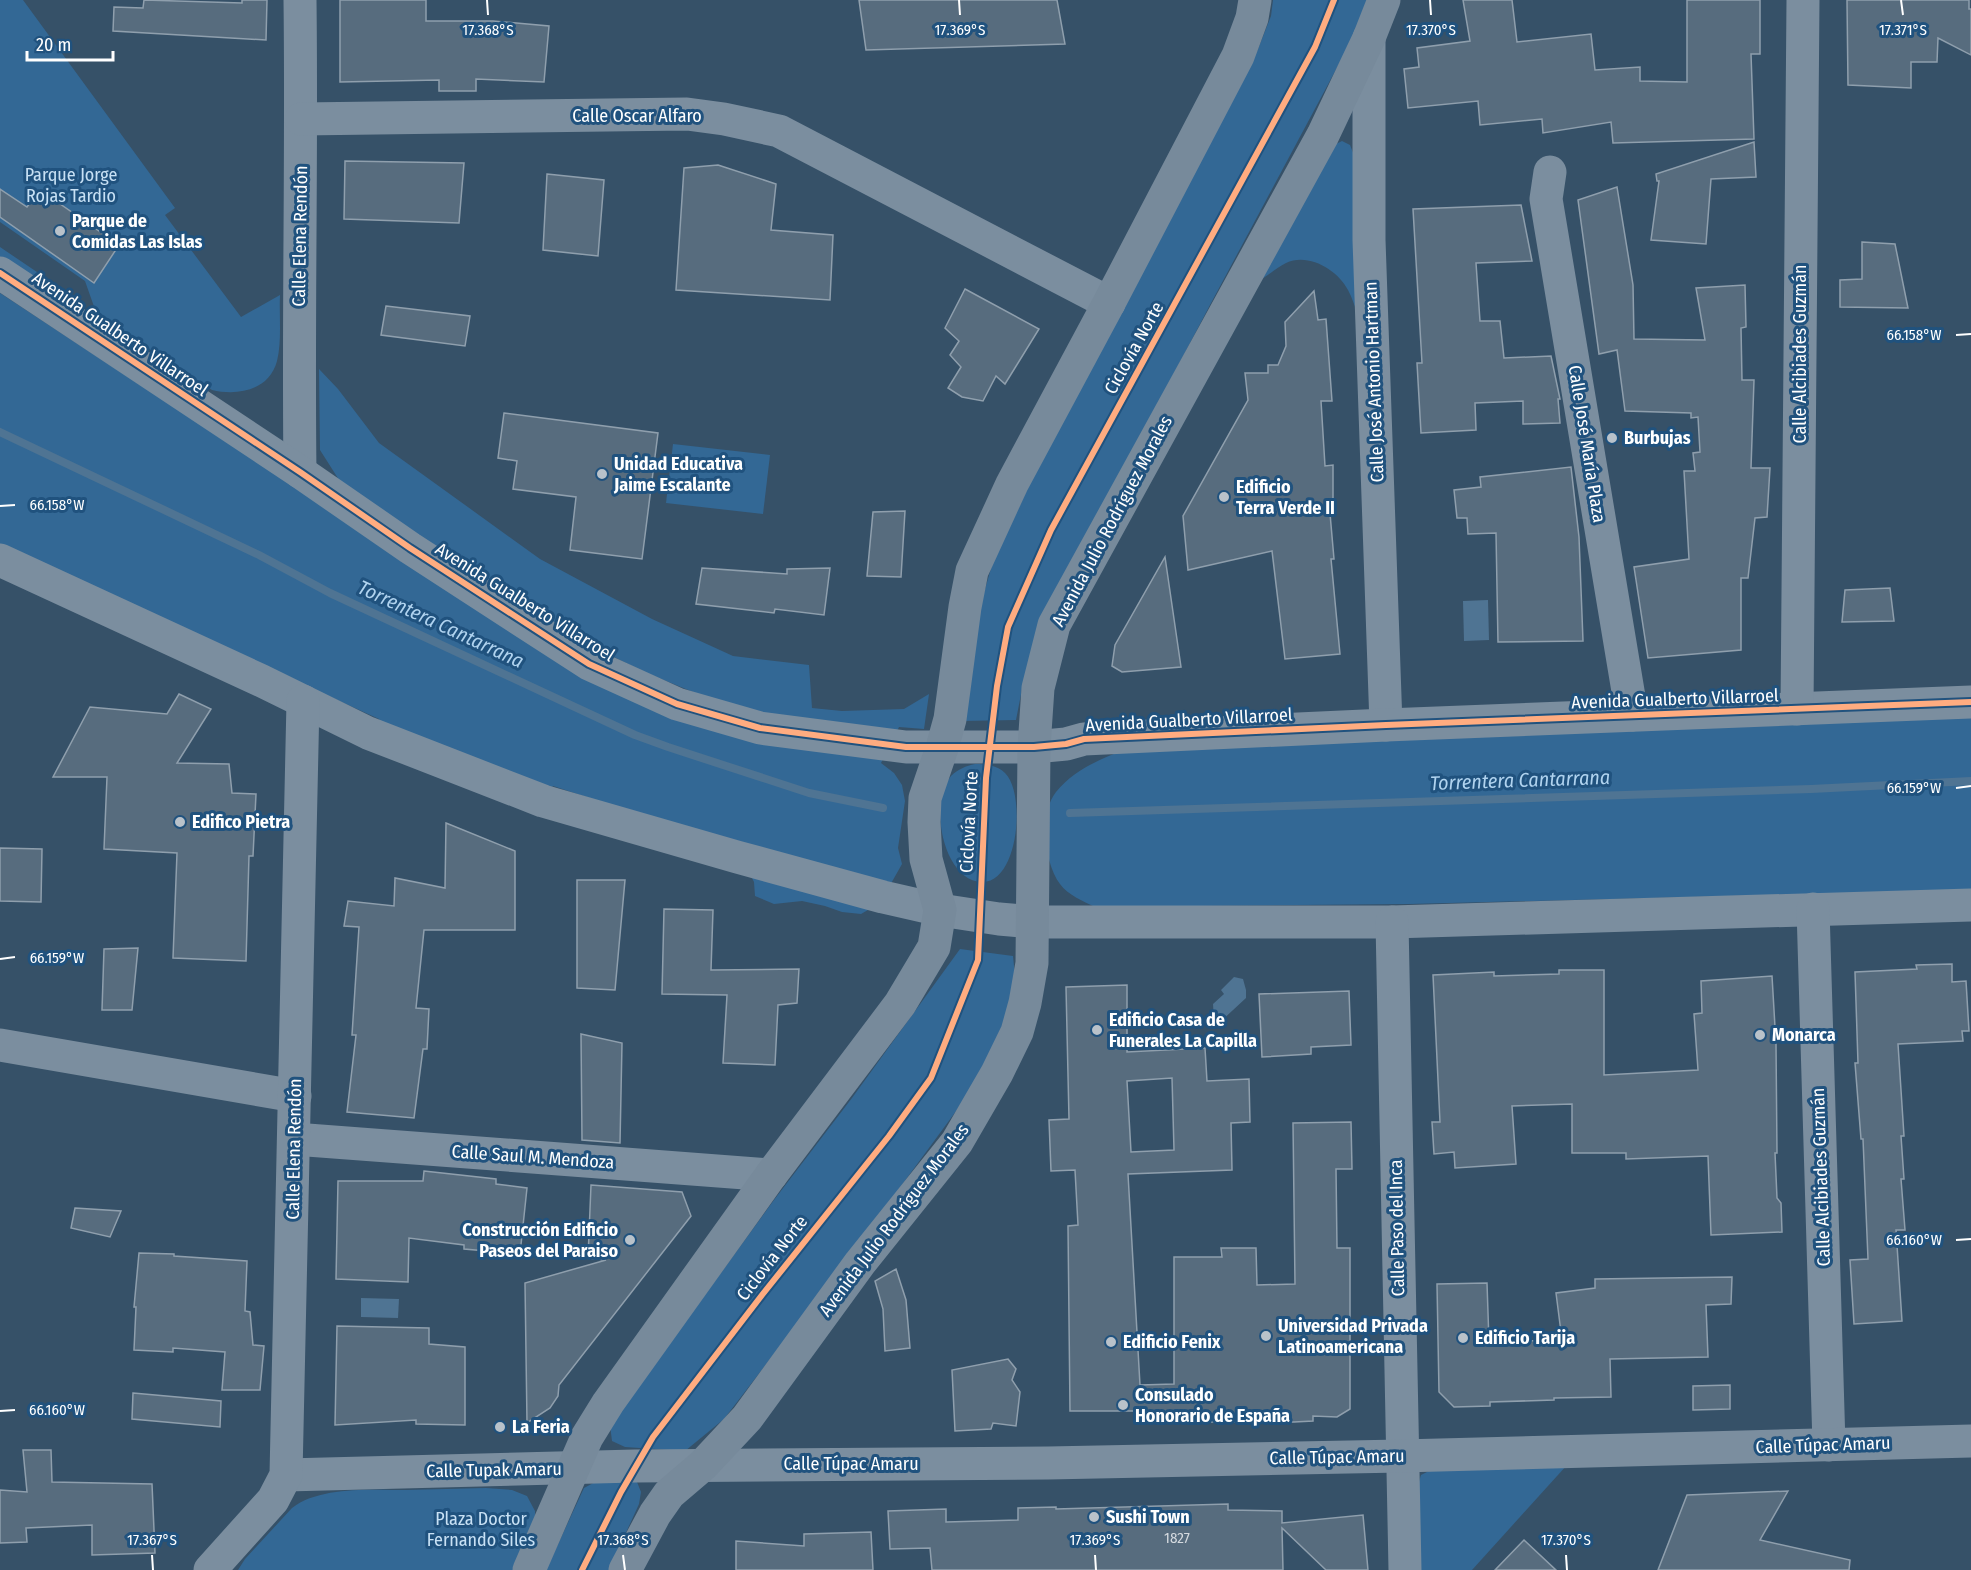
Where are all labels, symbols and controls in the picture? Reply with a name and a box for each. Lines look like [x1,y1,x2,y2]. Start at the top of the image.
text: 17.368°S [462,21,514,39]
text: 17.369°S [934,21,986,39]
text: 17.370°S [1406,21,1456,39]
text: 17.371°S [1879,21,1927,39]
scale bar [27,24,112,62]
text: 20 m [36,34,71,56]
street label: Calle Oscar Alfaro [572,105,702,127]
park label: Parque Jorge Rojas Tardio [25,164,117,207]
street label: Calle Elena Rendón [288,165,312,307]
place label: Parque de Comidas Las Islas [72,210,203,253]
marker: Parque de Comidas Las Islas [53,224,67,238]
street label: Calle Alcibiades Guzmán [1789,265,1811,443]
street label: Avenida Gualberto Villarroel [28,267,212,401]
street label: Calle José Antonio Hartman [1359,281,1389,483]
street label: Ciclovía Norte [1100,298,1168,398]
text: 66.158°W [1886,326,1942,344]
street label: Calle José María Plaza [1564,364,1610,525]
street label: Avenida Julio Rodríguez Morales [1047,412,1177,630]
place label: Burbujas [1624,427,1691,449]
marker: Burbujas [1605,431,1619,445]
place label: Unidad Educativa Jaime Escalante [613,453,743,496]
marker: Unidad Educativa Jaime Escalante [595,467,609,481]
place label: Edificio Terra Verde II [1236,476,1335,519]
marker: Edificio Terra Verde II [1217,490,1231,504]
text: 66.158°W [29,496,85,514]
street label: Avenida Gualberto Villarroel [431,538,619,666]
water label: Torrentera Cantarrana [354,575,528,673]
street label: Avenida Gualberto Villarroel [1571,684,1779,714]
street label: Avenida Gualberto Villarroel [1085,704,1293,736]
water label: Torrentera Cantarrana [1429,765,1611,795]
street label: Ciclovía Norte [955,770,983,874]
text: 66.159°W [1887,779,1941,797]
place label: Edifico Pietra [192,811,290,833]
marker: Edifico Pietra [173,815,187,829]
text: 66.159°W [30,949,84,967]
place label: Edificio Casa de Funerales La Capilla [1109,1009,1257,1052]
marker: Edificio Casa de Funerales La Capilla [1090,1023,1104,1037]
place label: Monarca [1772,1024,1836,1046]
marker: Monarca [1753,1028,1767,1042]
street label: Calle Elena Rendón [282,1078,306,1220]
street label: Calle Alcibiades Guzmán [1807,1087,1835,1267]
street label: Avenida Julio Rodríguez Morales [814,1119,974,1321]
street label: Calle Saul M. Mendoza [451,1140,615,1174]
street label: Calle Paso del Inca [1385,1159,1409,1297]
street label: Ciclovía Norte [732,1211,812,1305]
place label: Construcción Edificio Paseos del Paraiso [462,1219,618,1262]
text: 66.160°W [1886,1231,1942,1249]
marker: Construcción Edificio Paseos del Paraiso [623,1233,637,1247]
place label: Universidad Privada Latinoamericana [1278,1315,1428,1358]
place label: Edificio Tarija [1475,1327,1575,1349]
marker: Universidad Privada Latinoamericana [1259,1329,1273,1343]
place label: Edificio Fenix [1123,1331,1221,1353]
marker: Edificio Tarija [1456,1331,1470,1345]
marker: Edificio Fenix [1104,1335,1118,1349]
place label: Consulado Honorario de España [1135,1384,1290,1427]
marker: Consulado Honorario de España [1116,1398,1130,1412]
text: 66.160°W [29,1401,85,1419]
place label: La Feria [512,1416,570,1438]
marker: La Feria [493,1420,507,1434]
street label: Calle Túpac Amaru [1755,1432,1891,1458]
street label: Calle Túpac Amaru [1269,1445,1405,1469]
street label: Calle Túpac Amaru [783,1453,919,1475]
street label: Calle Tupak Amaru [426,1458,562,1482]
place label: Sushi Town [1106,1506,1190,1528]
park label: Plaza Doctor Fernando Siles [427,1508,535,1551]
marker: Sushi Town [1087,1510,1101,1524]
house number: 1827 [1164,1529,1190,1547]
text: 17.367°S [127,1531,177,1549]
text: 17.368°S [597,1531,649,1549]
text: 17.369°S [1069,1531,1121,1549]
text: 17.370°S [1541,1531,1591,1549]

